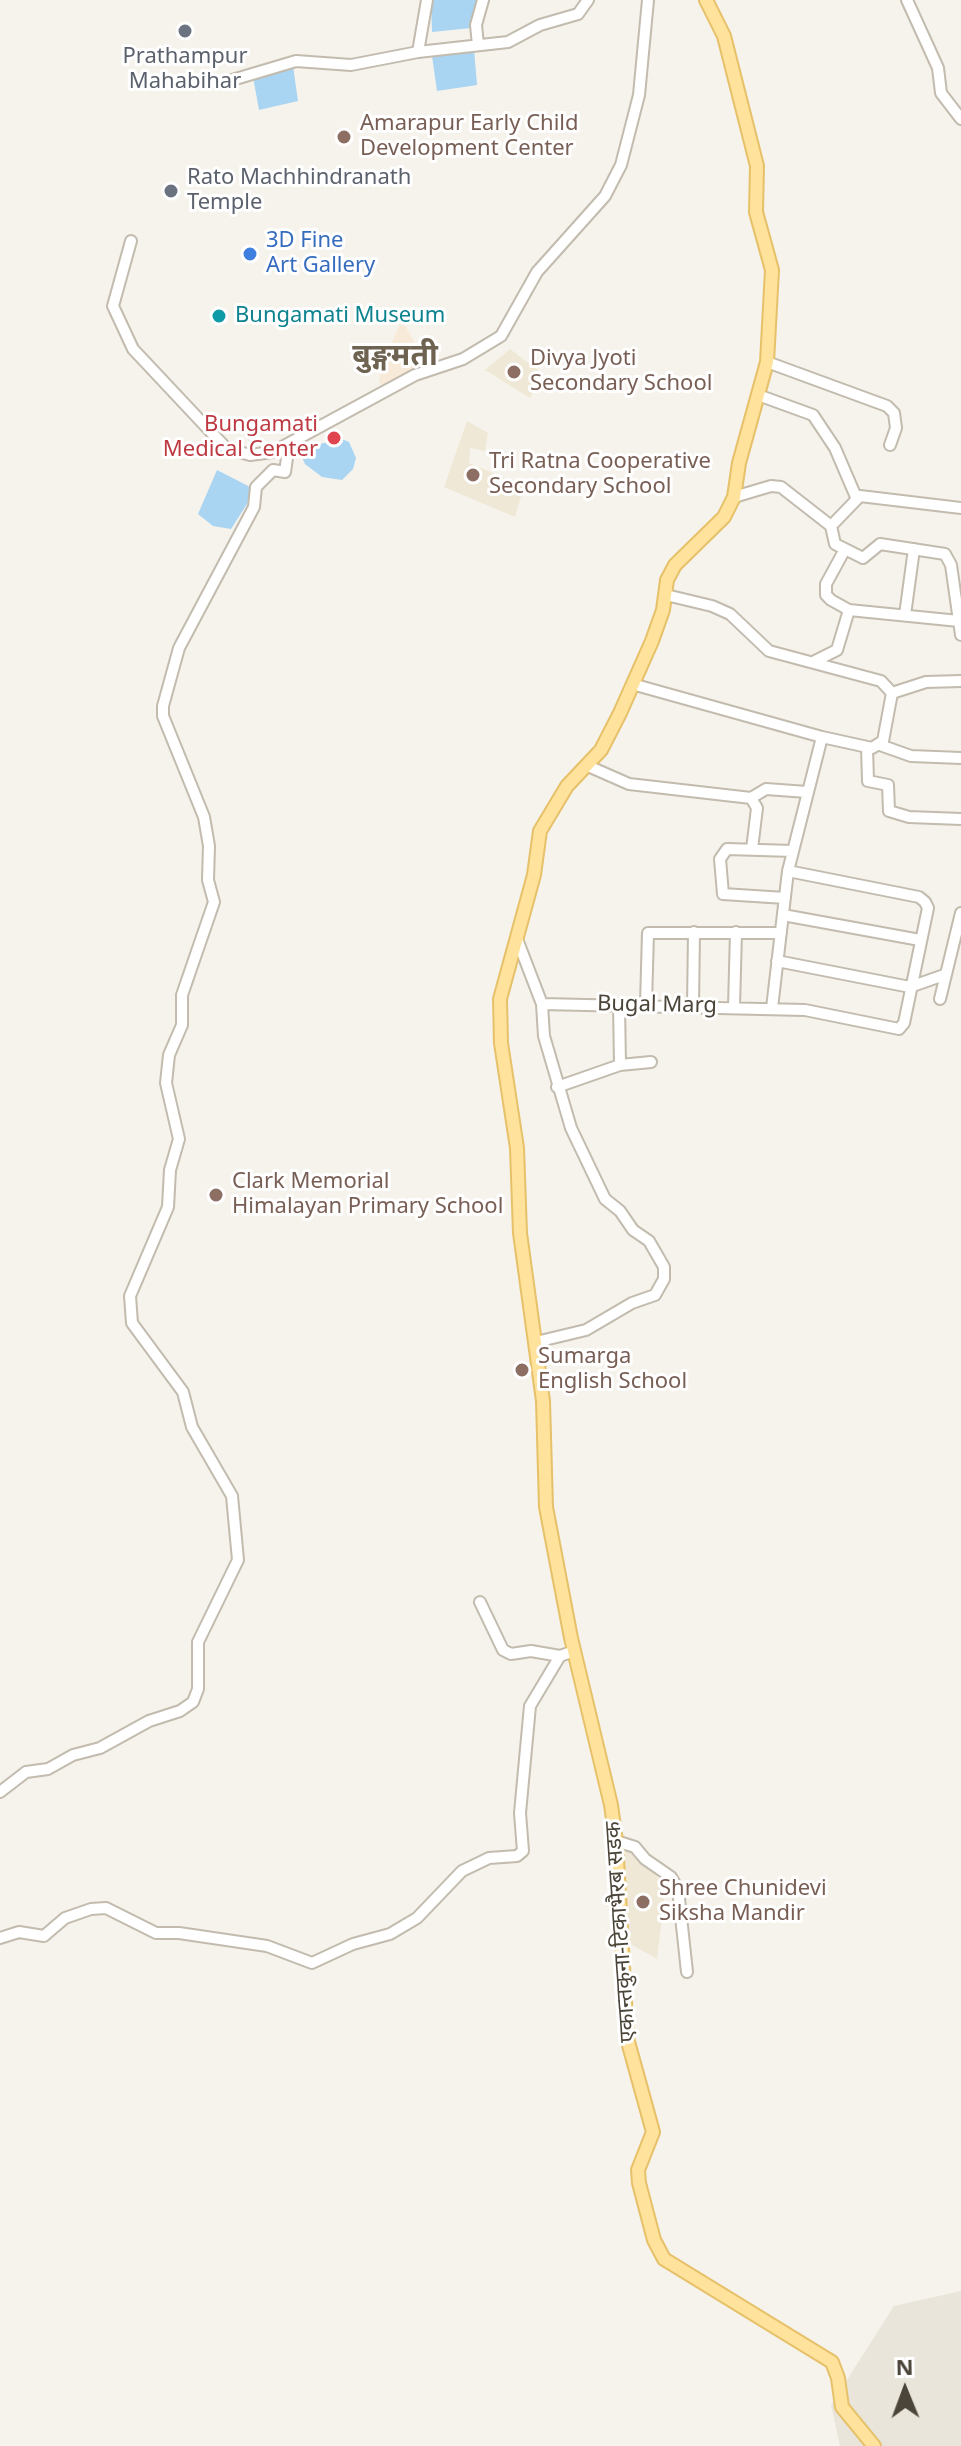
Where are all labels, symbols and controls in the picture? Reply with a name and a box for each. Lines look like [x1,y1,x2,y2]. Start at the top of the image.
marker: Prathampur Mahabihar [176,22,194,40]
place label: Prathampur Mahabihar [123,44,247,96]
place label: Amarapur Early Child Development Center [360,111,579,162]
marker: Amarapur Early Child Development Center [335,128,353,146]
place label: Rato Machhindranath Temple [187,165,411,216]
marker: Rato Machhindranath Temple [162,182,180,200]
place label: 3D Fine Art Gallery [266,228,375,280]
marker: 3D Fine Art Gallery [241,245,259,263]
place label: Bungamati Museum [235,303,445,329]
marker: Bungamati Museum [210,307,228,325]
district label: बुङ्गमती [352,338,438,374]
place label: Divya Jyoti Secondary School [530,346,712,398]
marker: Divya Jyoti Secondary School [505,363,523,381]
place label: Bungamati Medical Center [163,412,318,464]
marker: Bungamati Medical Center [325,429,343,447]
place label: Tri Ratna Cooperative Secondary School [489,449,711,500]
marker: Tri Ratna Cooperative Secondary School [464,466,482,484]
street label: Bugal Marg [597,991,717,1019]
place label: Clark Memorial Himalayan Primary School [232,1169,503,1220]
marker: Clark Memorial Himalayan Primary School [207,1186,225,1204]
place label: Sumarga English School [538,1344,687,1396]
marker: Sumarga English School [513,1361,531,1379]
street label: एकान्तकुना-टिकाभैरब सडक [600,1821,642,2043]
place label: Shree Chunidevi Siksha Mandir [659,1876,827,1928]
marker: Shree Chunidevi Siksha Mandir [634,1893,652,1911]
north arrow [865,2350,945,2430]
text: N [895,2351,914,2381]

